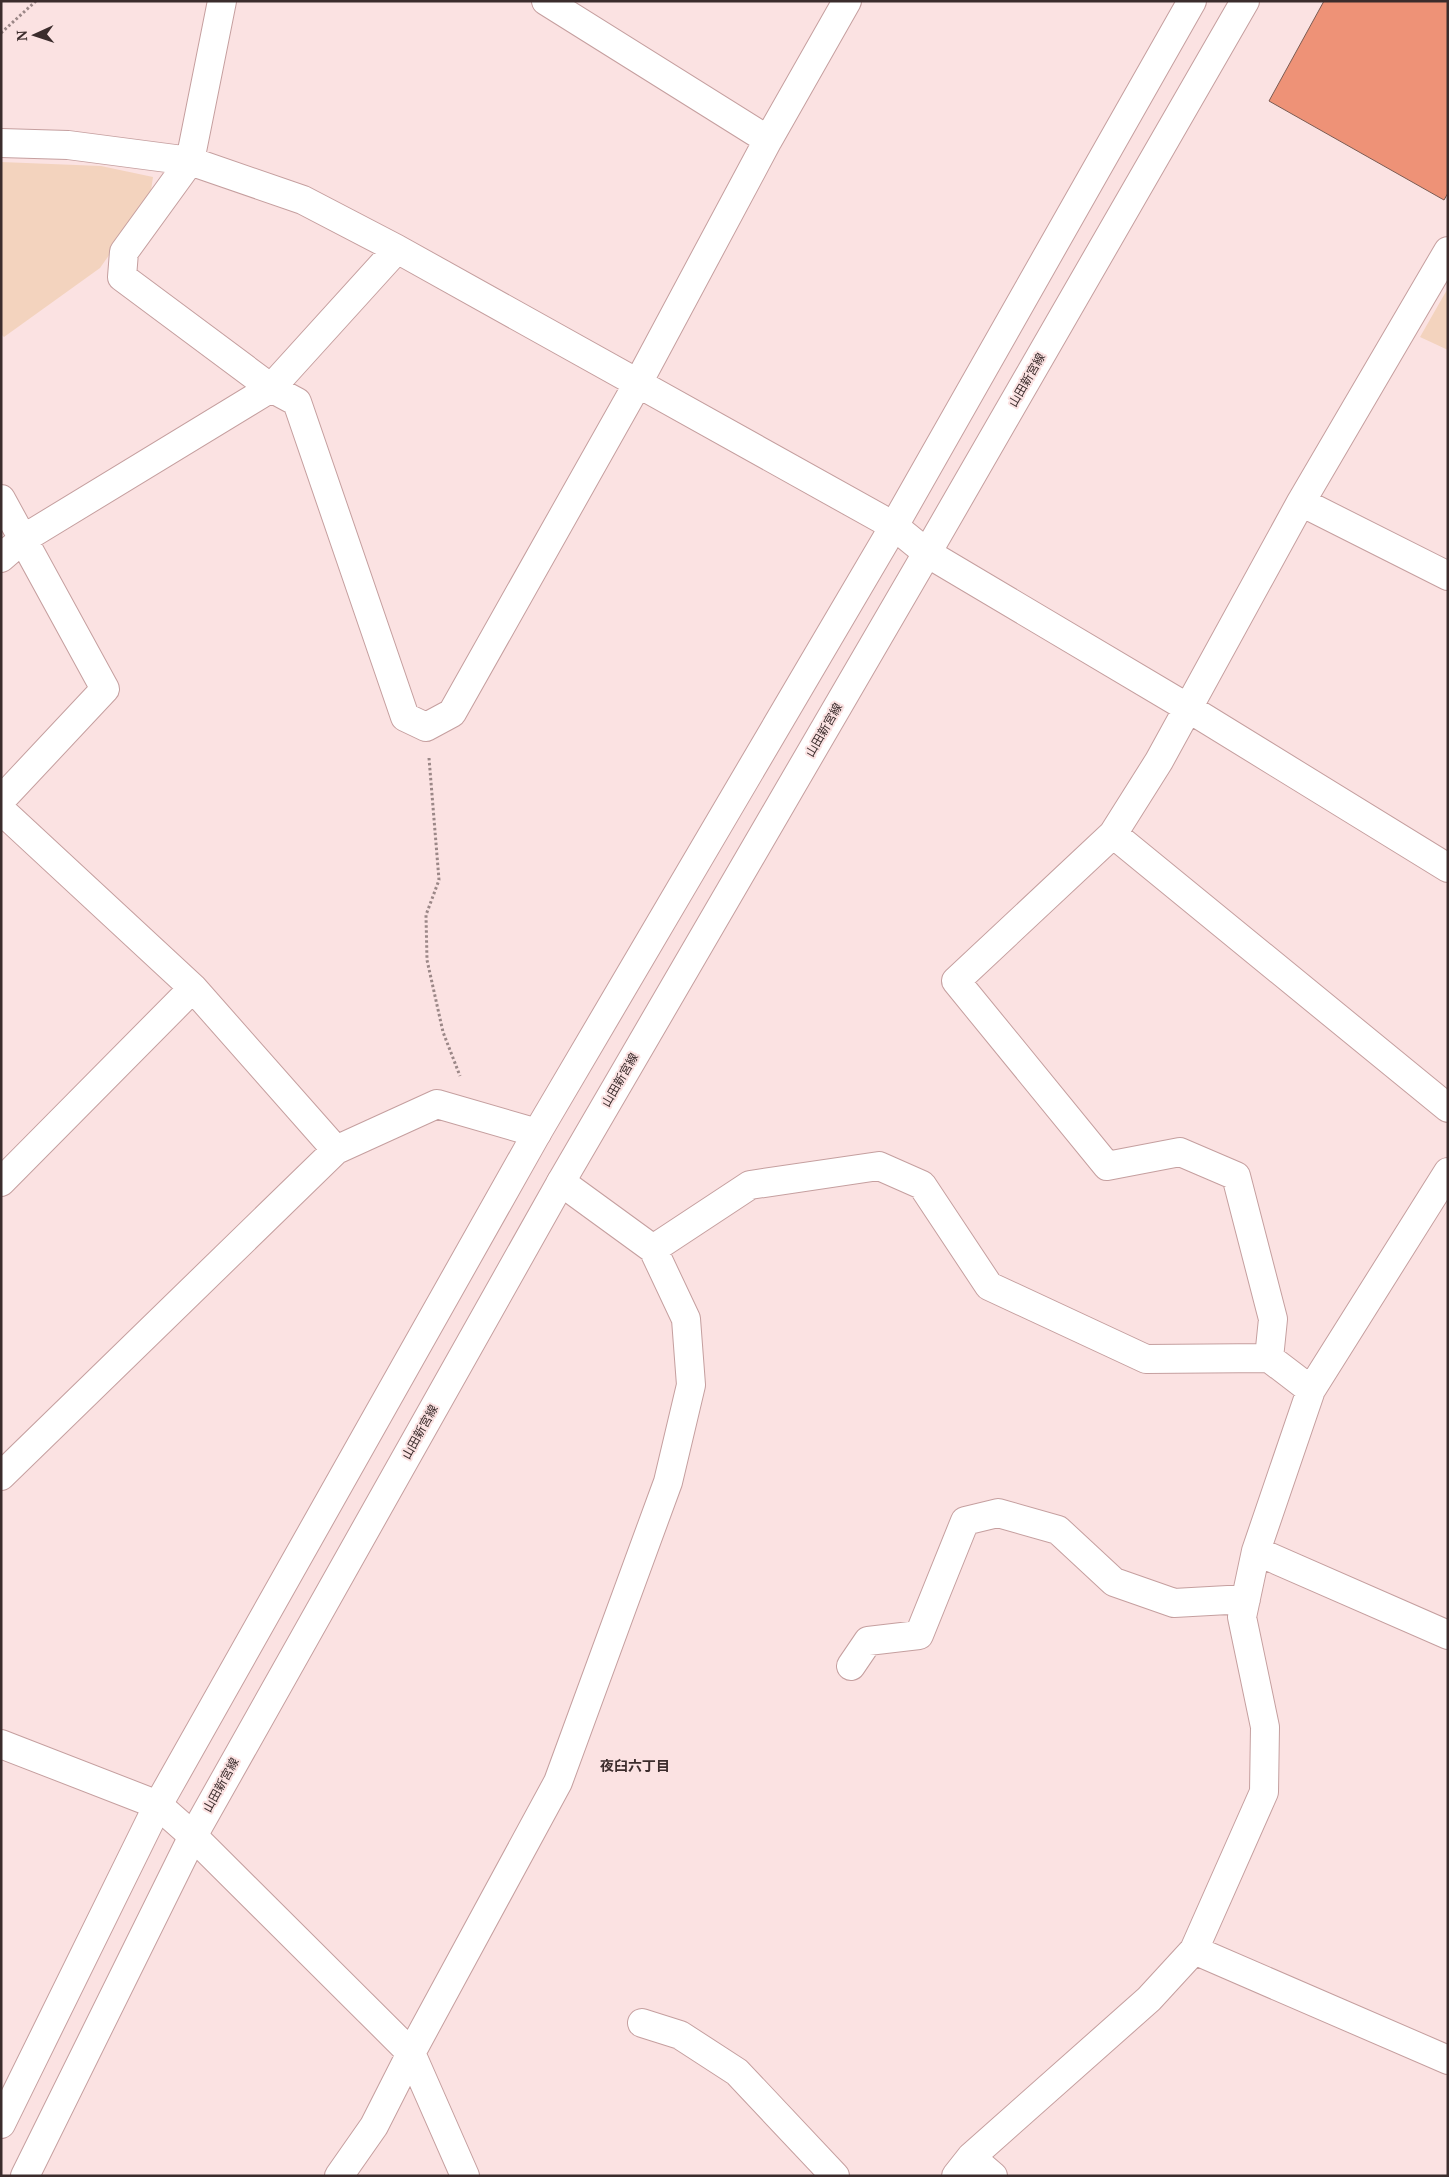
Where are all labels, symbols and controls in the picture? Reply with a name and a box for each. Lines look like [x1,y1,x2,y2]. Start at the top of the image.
north arrow [10,10,60,60]
text: N [12,30,31,42]
street label: 山田新宮線 [1004,350,1049,410]
street label: 山田新宮線 [801,700,846,760]
street label: 山田新宮線 [597,1050,642,1110]
street label: 山田新宮線 [398,1401,442,1462]
street label: 山田新宮線 [199,1754,243,1815]
district label: 夜臼六丁目 [600,1756,670,1775]

